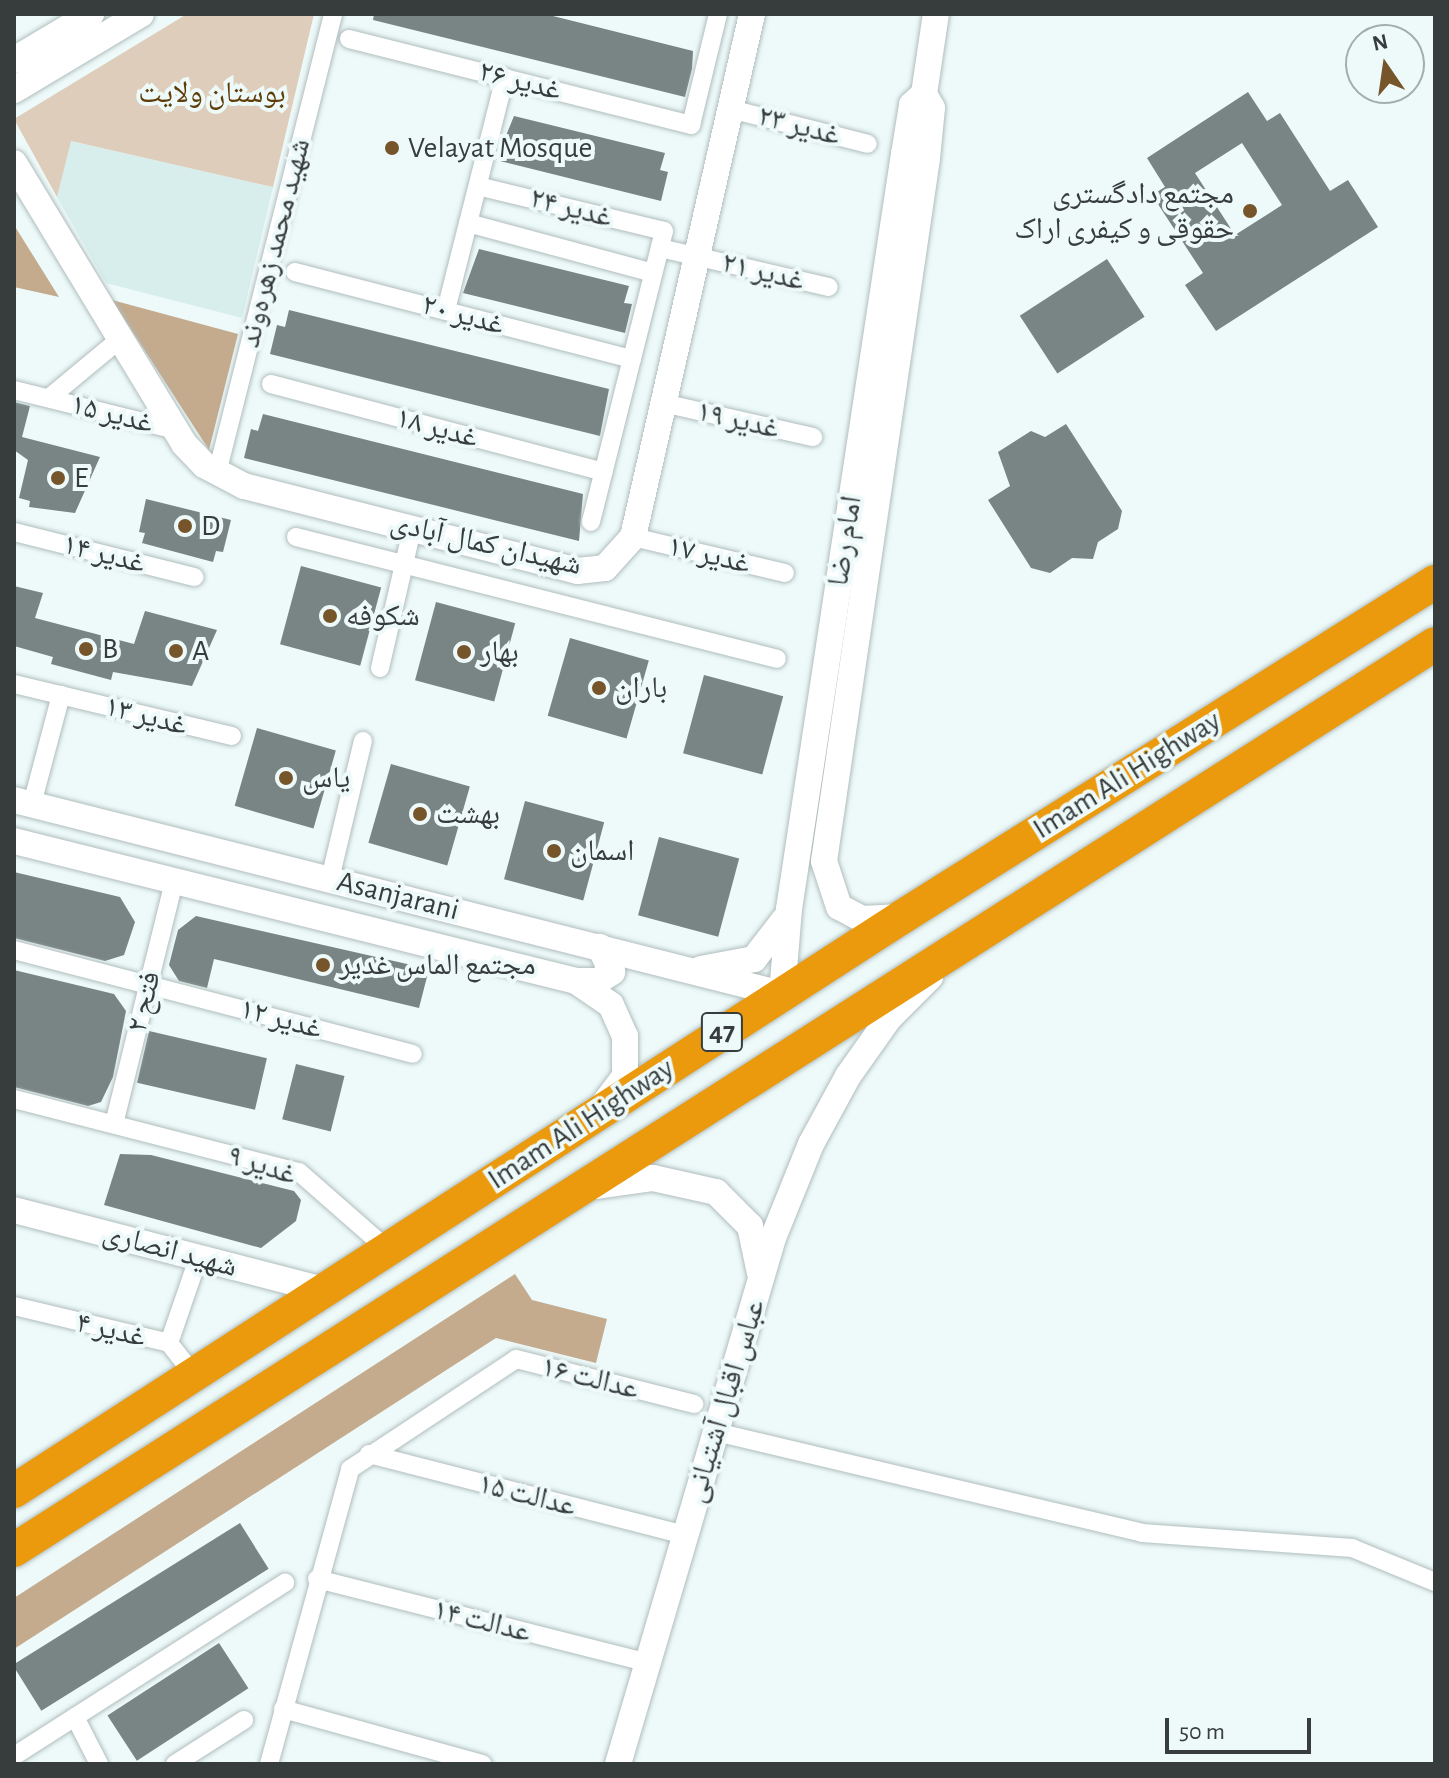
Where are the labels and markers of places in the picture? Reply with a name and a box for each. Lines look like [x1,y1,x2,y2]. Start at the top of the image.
place label: Velayat Mosque [408,130,592,166]
marker: Velayat Mosque [383,139,401,157]
place label: مجتمع دادگستری حقوقی و کیفری اراک [1014,176,1234,246]
marker: مجتمع دادگستری حقوقی و کیفری اراک [1241,202,1259,220]
place label: E [74,460,88,496]
marker: E [49,469,67,487]
place label: D [201,508,220,544]
marker: D [176,517,194,535]
place label: شکوفه [346,598,420,634]
marker: شکوفه [321,607,339,625]
place label: B [102,631,118,667]
place label: A [192,633,209,669]
place label: بهار [480,634,519,670]
marker: B [77,640,95,658]
marker: A [167,642,185,660]
marker: بهار [455,643,473,661]
place label: باران [615,670,667,706]
marker: باران [590,679,608,697]
place label: یاس [302,760,350,796]
marker: یاس [277,769,295,787]
place label: بهشت [436,796,500,832]
marker: بهشت [411,805,429,823]
place label: اسمان [570,833,634,869]
marker: اسمان [545,842,563,860]
place label: مجتمع الماس غدیر [339,947,536,983]
marker: مجتمع الماس غدیر [314,956,332,974]

